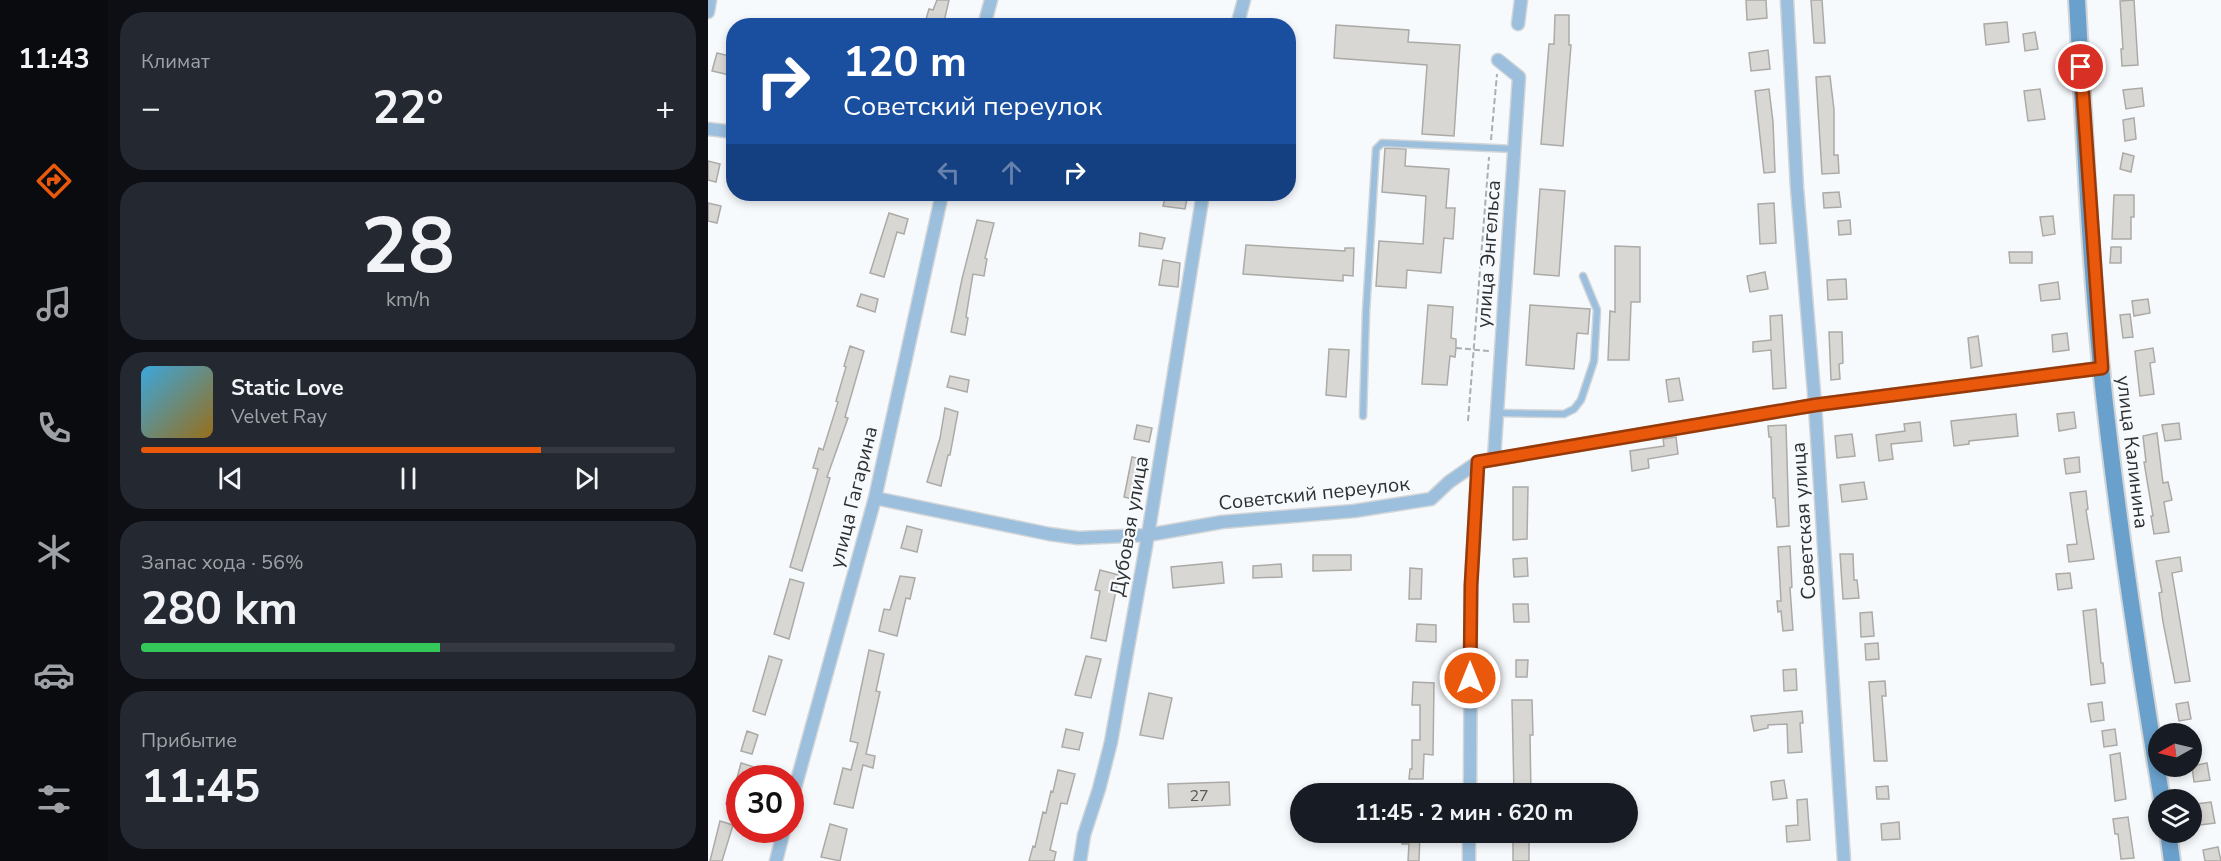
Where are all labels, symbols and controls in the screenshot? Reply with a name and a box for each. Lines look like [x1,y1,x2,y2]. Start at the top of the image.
text: 120 m [843,34,967,91]
text: 11:43 [18,41,90,78]
pin [2055,41,2106,92]
icon: right [744,42,822,120]
text: Климат [141,48,210,75]
icon: arrive [2064,50,2097,83]
text: 22° [372,78,444,139]
text: − [141,86,161,131]
text: + [655,86,675,131]
text: Советский переулок [843,88,1102,125]
icon: left [932,156,965,189]
icon: ahead [995,156,1028,189]
icon: right [1058,156,1091,189]
icon: directions [33,160,75,202]
street label: улица Энгельса [1470,179,1507,329]
text: 28 [361,193,455,300]
icon: music [33,283,75,325]
text: km/h [386,286,430,313]
text: Static Love [231,373,344,403]
street label: улица Калинина [2110,374,2155,530]
text: Velvet Ray [231,403,327,430]
icon: phone [33,407,75,449]
street label: улица Гагарина [823,423,884,571]
street label: Советская улица [1785,441,1822,601]
street label: Дубовая улица [1104,454,1155,598]
icon: previous [214,462,247,495]
icon: pause [392,462,425,495]
icon: next [570,462,603,495]
street label: Советский переулок [1217,470,1411,517]
icon: climate [33,531,75,573]
text: Запас хода · 56% [141,549,304,576]
text: 280 km [141,579,298,640]
position arrow [1438,646,1502,710]
icon: car [33,654,75,696]
north arrow [2148,723,2202,777]
map controls [2148,723,2202,843]
text: Прибытие [141,727,237,754]
text: 11:45 [141,757,260,818]
speed limit sign: 30 [726,765,804,843]
icon: filters [33,778,75,820]
house number: 27 [1189,785,1209,807]
button: layers [2148,789,2202,843]
text: 11:45 · 2 мин · 620 m [1355,798,1573,828]

